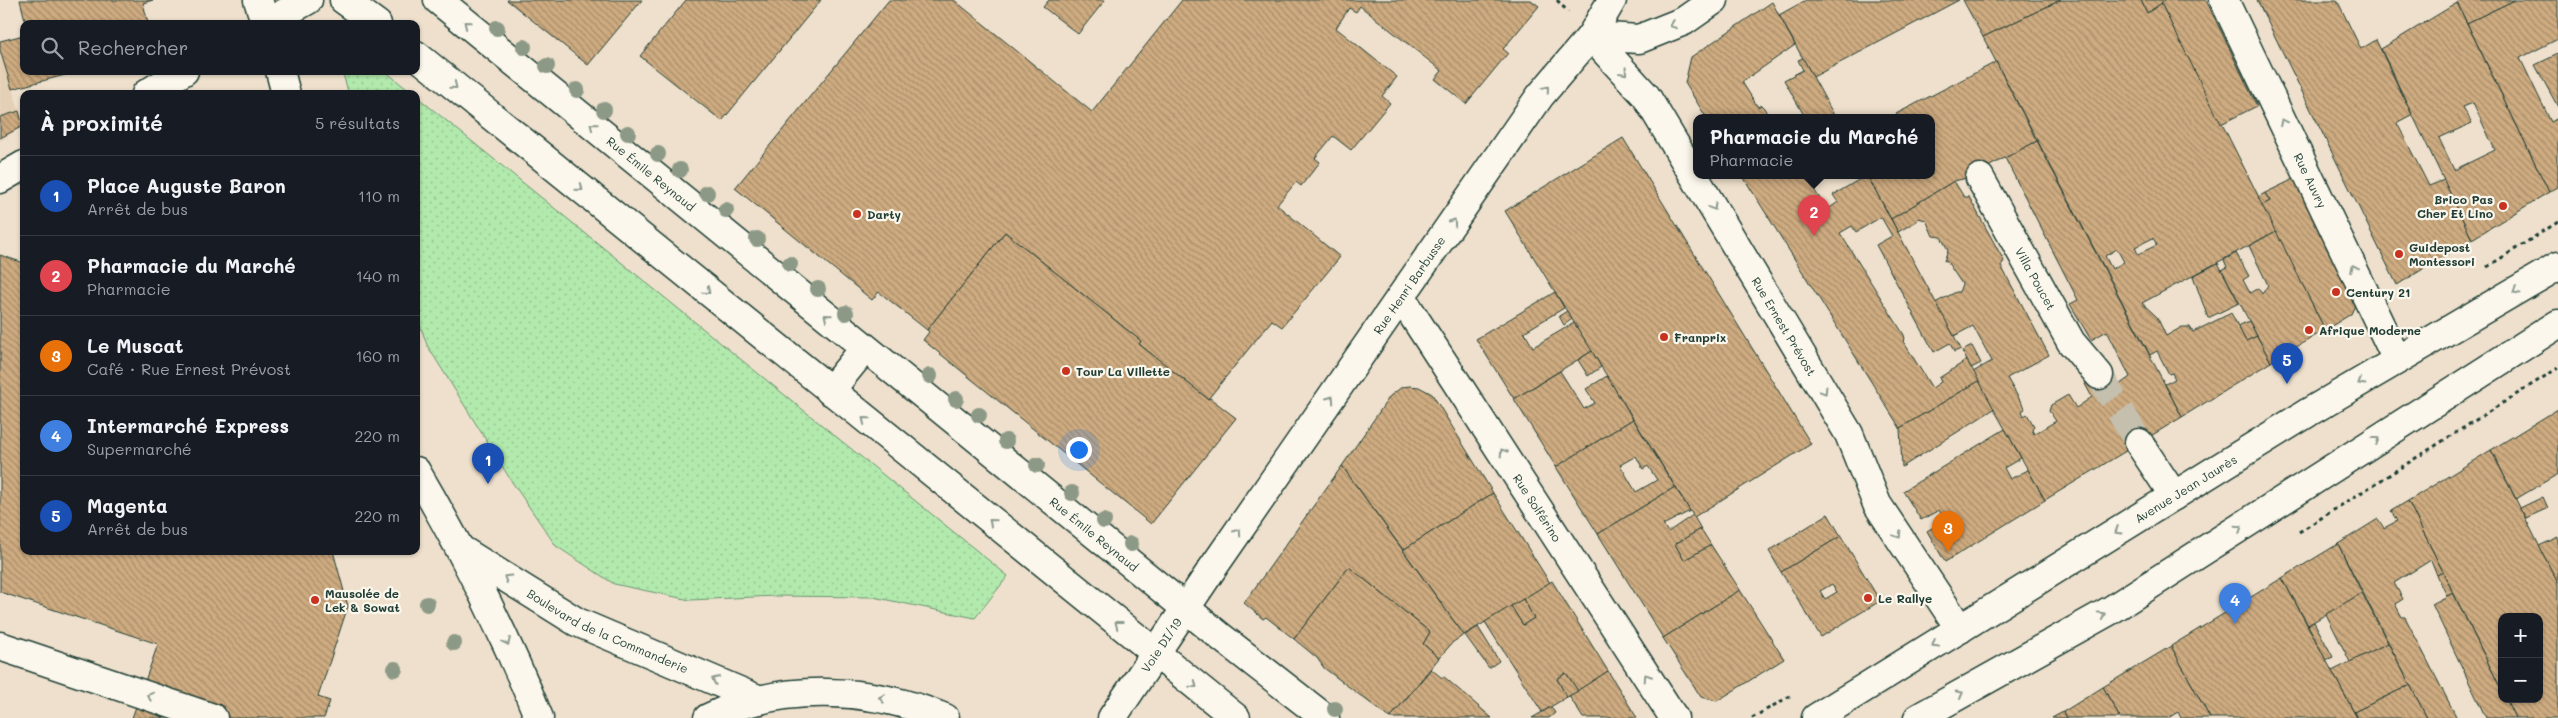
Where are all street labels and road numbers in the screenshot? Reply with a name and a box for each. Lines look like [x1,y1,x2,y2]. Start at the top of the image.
street label: Rue Émile Reynaud [604,133,699,215]
street label: Rue Auvry [2291,150,2331,210]
street label: Rue Henri Barbusse [1369,233,1449,337]
street label: Villa Poucet [2012,244,2060,313]
street label: Rue Ernest Prévost [1748,274,1820,379]
street label: Avenue Jean Jaurès [2131,451,2240,526]
street label: Rue Solférino [1510,471,1565,545]
street label: Rue Émile Reynaud [1047,493,1142,575]
street label: Boulevard de la Commanderie [524,585,691,677]
street label: Voie DI/19 [1137,615,1185,675]

